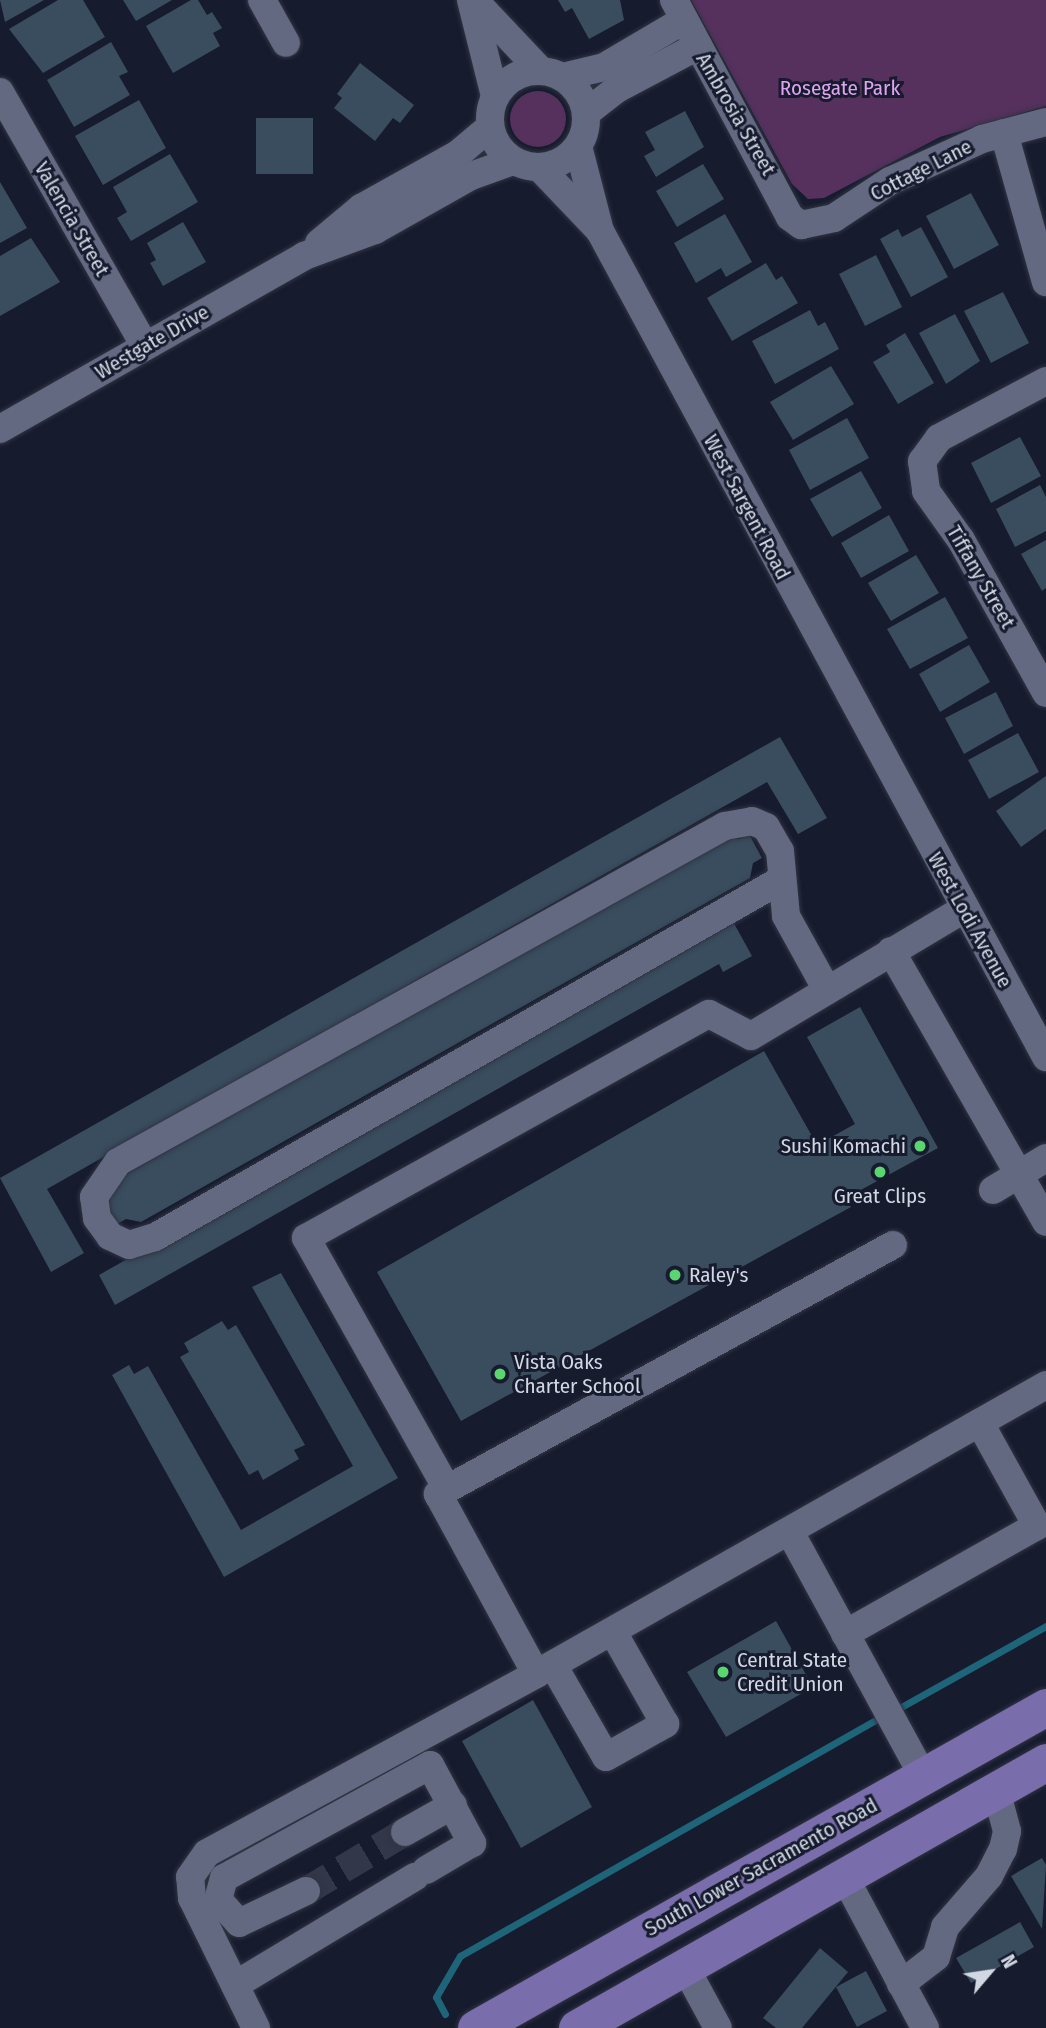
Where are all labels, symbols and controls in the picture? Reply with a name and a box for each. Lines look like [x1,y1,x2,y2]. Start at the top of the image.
street label: Ambrosia Street [691,48,781,180]
park label: Rosegate Park [780,75,900,101]
street label: Cottage Lane [866,134,976,206]
street label: Valencia Street [29,157,115,281]
street label: Westgate Drive [90,299,214,385]
street label: West Sargent Road [698,430,796,584]
street label: Tiffany Street [941,521,1021,633]
street label: West Lodi Avenue [922,848,1018,992]
place label: Sushi Komachi [781,1133,906,1159]
marker: Sushi Komachi [912,1138,928,1154]
marker: Great Clips [872,1164,888,1180]
place label: Great Clips [834,1183,926,1209]
place label: Raley's [689,1262,748,1288]
marker: Raley's [667,1267,683,1283]
place label: Vista Oaks Charter School [514,1349,640,1399]
marker: Vista Oaks Charter School [492,1366,508,1382]
place label: Central State Credit Union [737,1647,847,1697]
marker: Central State Credit Union [715,1664,731,1680]
street label: South Lower Sacramento Road [640,1792,882,1942]
north arrow [955,1937,1025,2007]
text: N [996,1951,1022,1972]

